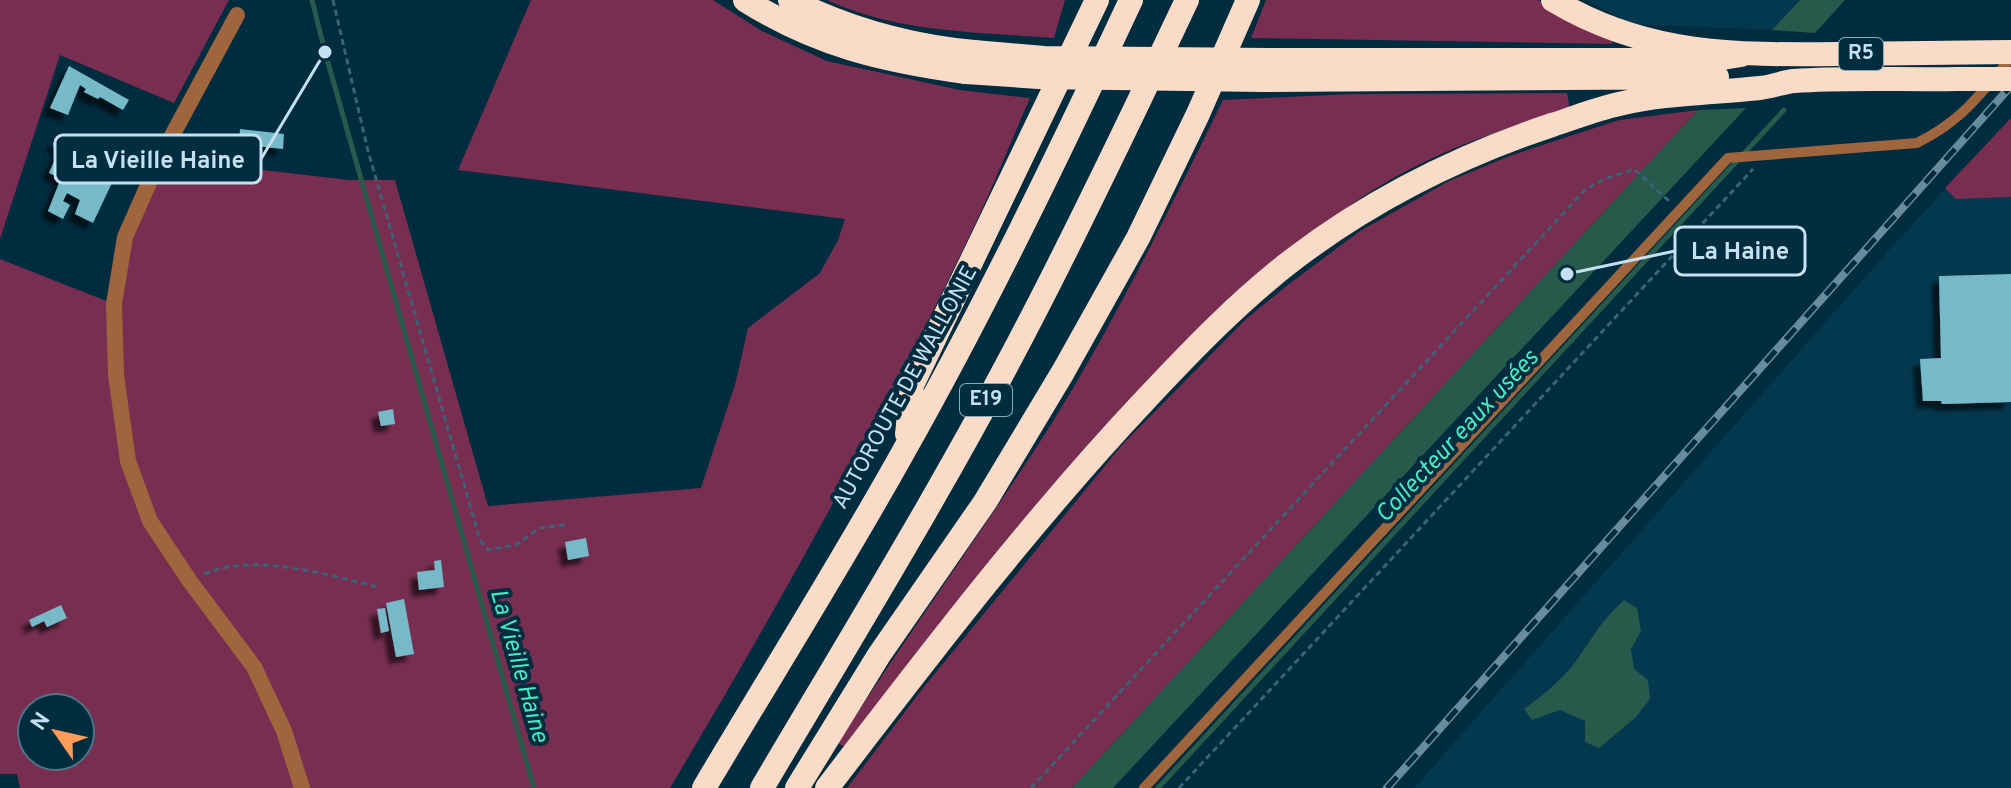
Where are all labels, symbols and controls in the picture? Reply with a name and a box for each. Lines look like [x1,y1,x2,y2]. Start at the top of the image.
road number: R5 [1839,38,1883,70]
callout: La Vieille Haine [55,135,261,183]
text: La Vieille Haine [71,147,245,177]
callout: La Haine [1675,227,1805,275]
text: La Haine [1691,238,1789,268]
street label: AUTOROUTE DE WALLONIE [828,262,984,514]
water label: Collecteur eaux usées [1370,343,1547,530]
road number: E19 [960,384,1012,416]
water label: La Vieille Haine [482,586,554,747]
north arrow [16,692,96,772]
text: N [26,708,57,736]

